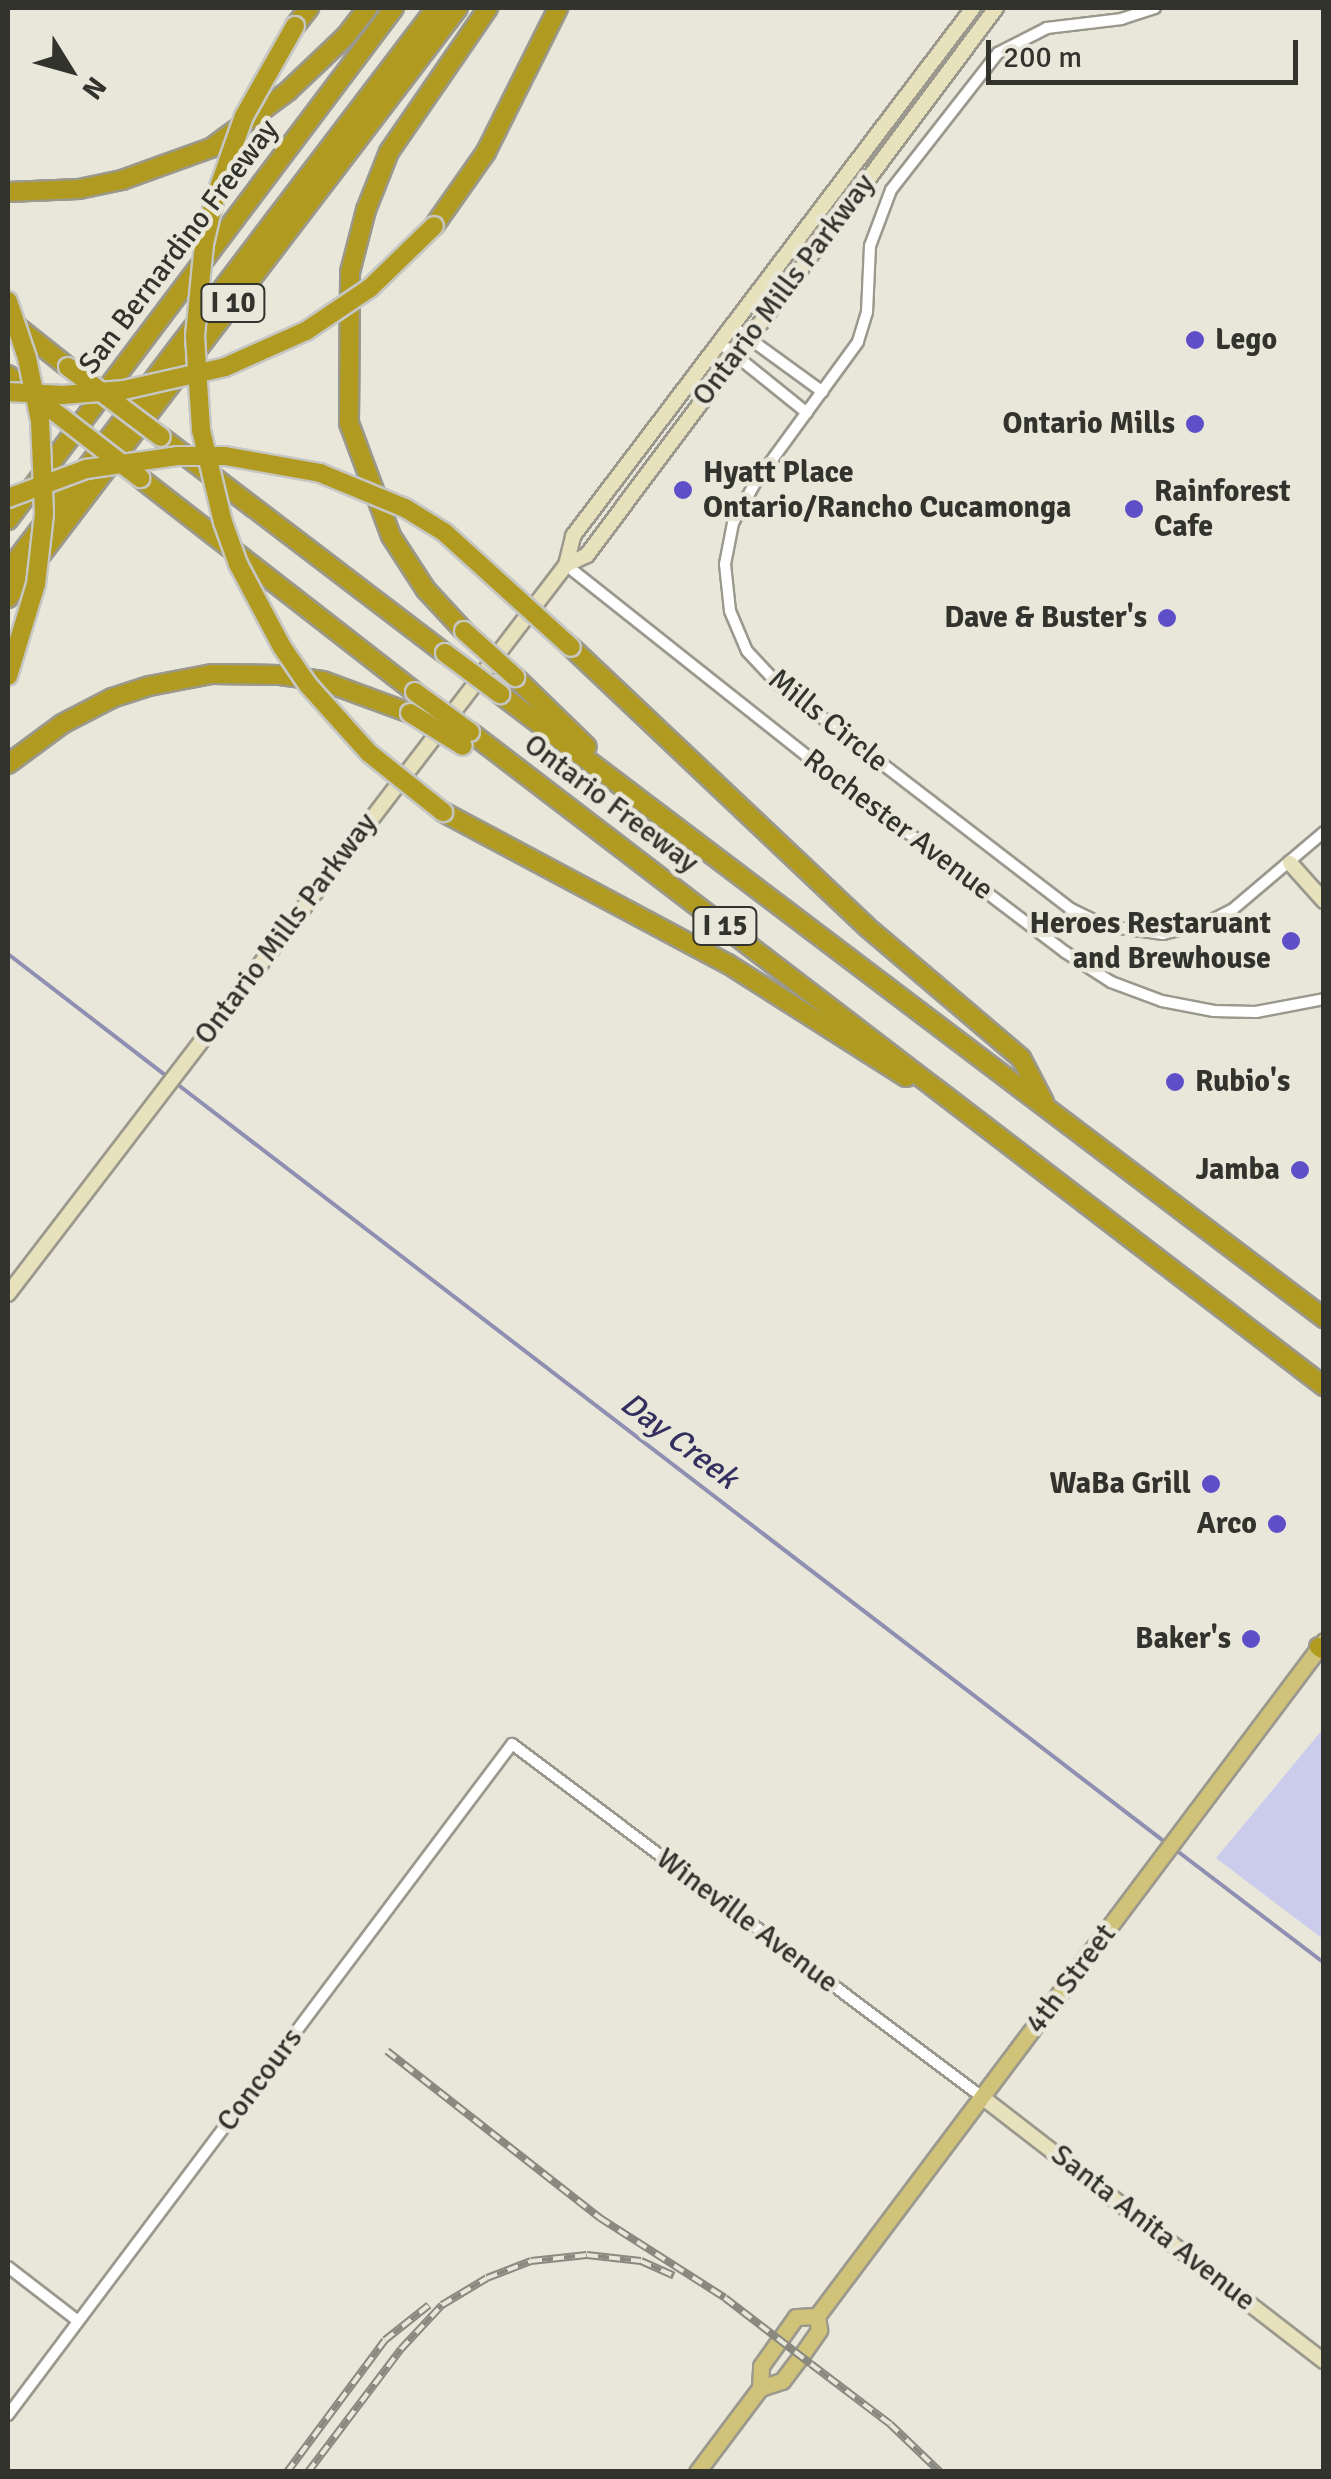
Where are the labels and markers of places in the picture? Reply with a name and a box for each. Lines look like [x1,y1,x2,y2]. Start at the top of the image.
place label: Lego [1215,322,1277,358]
marker: Lego [1184,329,1206,351]
place label: Ontario Mills [1003,406,1175,442]
marker: Ontario Mills [1184,413,1206,435]
place label: Hyatt Place Ontario/Rancho Cucamonga [703,455,1071,526]
place label: Rainforest Cafe [1154,474,1290,544]
marker: Hyatt Place Ontario/Rancho Cucamonga [672,479,694,501]
marker: Rainforest Cafe [1123,498,1145,520]
place label: Dave & Buster's [944,600,1147,636]
marker: Dave & Buster's [1156,607,1178,629]
place label: Heroes Restaruant and Brewhouse [1029,906,1271,976]
marker: Heroes Restaruant and Brewhouse [1280,930,1302,952]
place label: Rubio's [1195,1064,1290,1100]
marker: Rubio's [1164,1071,1186,1093]
place label: Jamba [1195,1152,1280,1188]
marker: Jamba [1289,1159,1311,1181]
place label: WaBa Grill [1049,1466,1191,1502]
marker: WaBa Grill [1200,1473,1222,1495]
place label: Arco [1197,1506,1257,1542]
marker: Arco [1266,1513,1288,1535]
place label: Baker's [1135,1621,1231,1657]
marker: Baker's [1240,1628,1262,1650]

